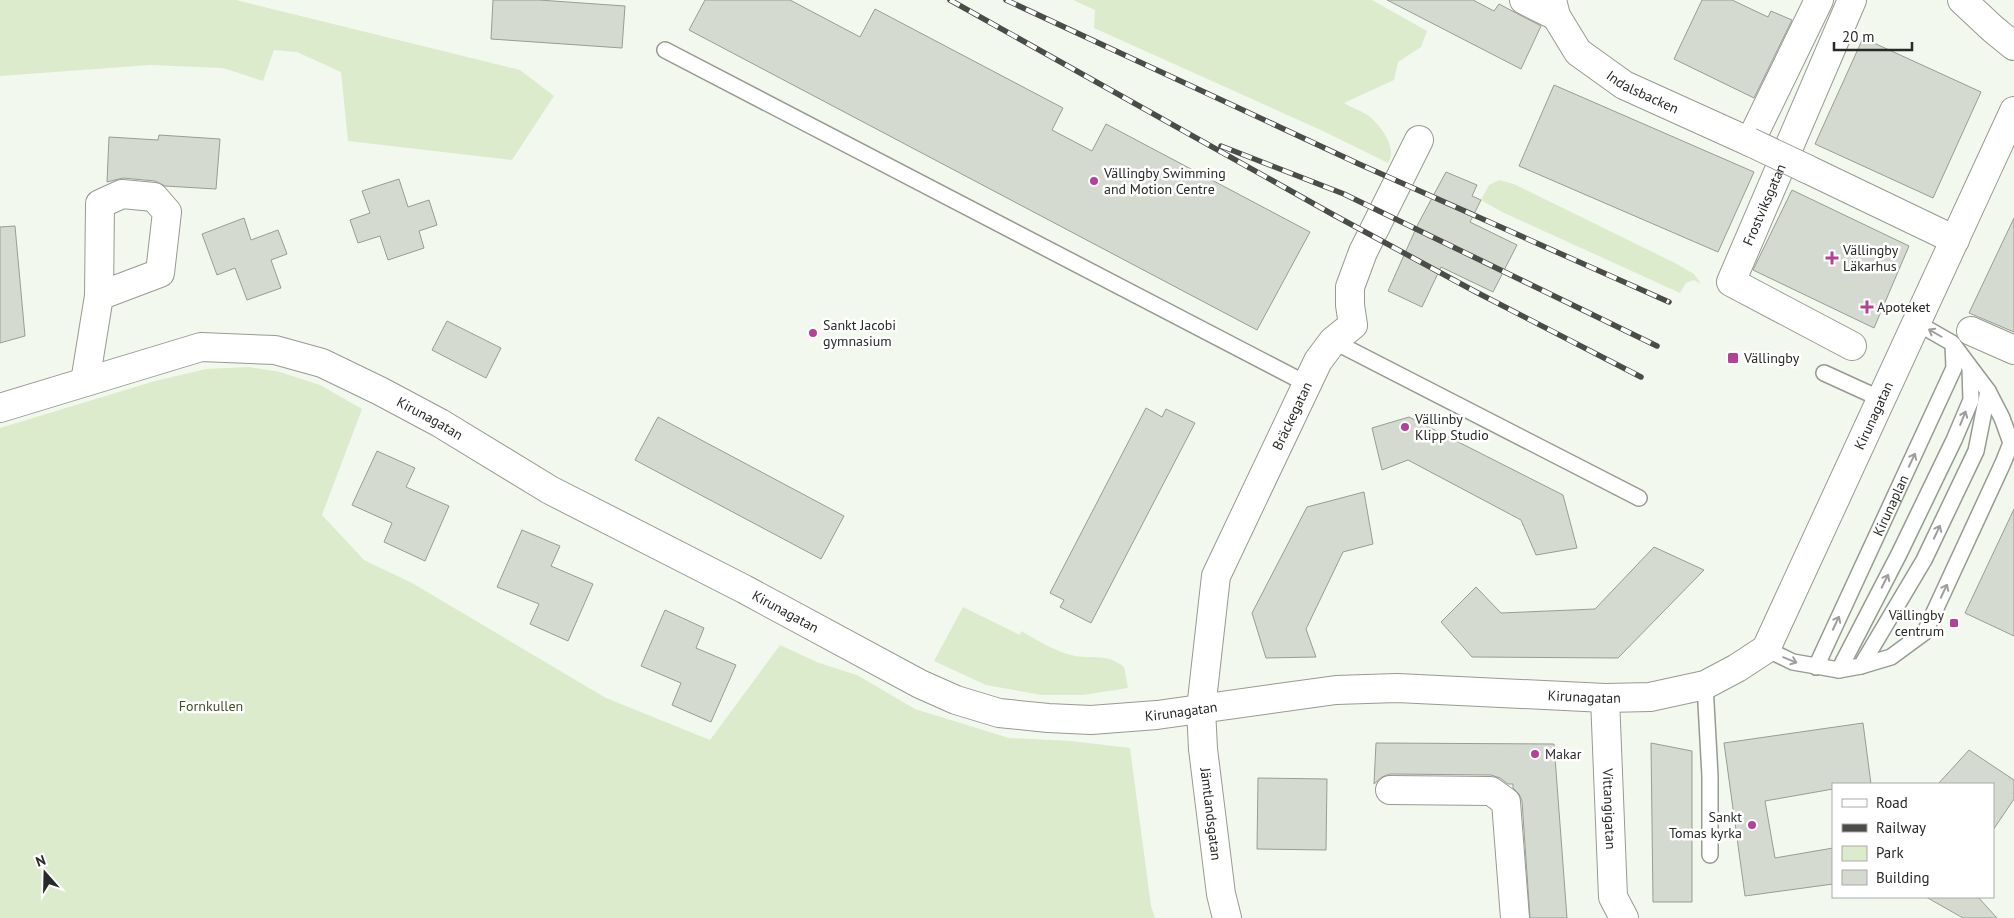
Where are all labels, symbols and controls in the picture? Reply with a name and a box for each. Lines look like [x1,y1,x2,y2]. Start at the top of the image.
scale bar [1834,20,1912,52]
text: 20 m [1842,27,1875,46]
street label: Indalsbacken [1603,66,1681,117]
street label: Frostviksgatan [1739,161,1790,248]
place label: Vällingby Swimming and Motion Centre [1103,164,1226,198]
marker: Vällingby Swimming and Motion Centre [1088,175,1100,187]
place label: Vällingby Läkarhus [1842,241,1899,275]
marker: Vällingby Läkarhus [1825,251,1839,265]
place label: Apoteket [1877,298,1931,316]
marker: Apoteket [1861,301,1873,313]
place label: Sankt Jacobi gymnasium [823,316,896,350]
marker: Sankt Jacobi gymnasium [807,327,819,339]
one-way arrow [1927,328,1942,338]
place label: Vällingby [1743,349,1800,367]
marker: Vällingby [1726,351,1740,365]
street label: Bräckegatan [1268,379,1316,453]
street label: Kirunagatan [1850,379,1897,452]
street label: Kirunagatan [394,393,466,444]
place label: Vällinby Klipp Studio [1414,410,1489,444]
one-way arrow [1959,411,1969,426]
marker: Vällinby Klipp Studio [1399,421,1411,433]
one-way arrow [1907,453,1917,468]
street label: Kirunaplan [1869,472,1912,539]
one-way arrow [1932,525,1942,540]
one-way arrow [1880,573,1890,588]
one-way arrow [1940,584,1950,599]
street label: Kirunagatan [749,586,822,637]
place label: Vällingby centrum [1888,606,1944,640]
one-way arrow [1832,616,1841,631]
marker: Vällingby centrum [1948,617,1960,629]
one-way arrow [1782,656,1797,666]
street label: Kirunagatan [1547,686,1621,707]
park label: Fornkullen [179,697,243,715]
street label: Kirunagatan [1144,698,1219,725]
place label: Makar [1545,745,1582,763]
marker: Makar [1529,748,1541,760]
street label: Jämtlandsgatan [1196,766,1226,861]
street label: Vittangigatan [1599,767,1620,850]
legend [1832,783,1994,898]
text: Road [1876,793,1908,812]
place label: Sankt Tomas kyrka [1669,808,1742,842]
text: Railway [1876,818,1926,837]
marker: Sankt Tomas kyrka [1746,819,1758,831]
text: Park [1876,843,1904,862]
north arrow [20,848,70,898]
text: N [33,851,48,871]
text: Building [1876,868,1930,887]

